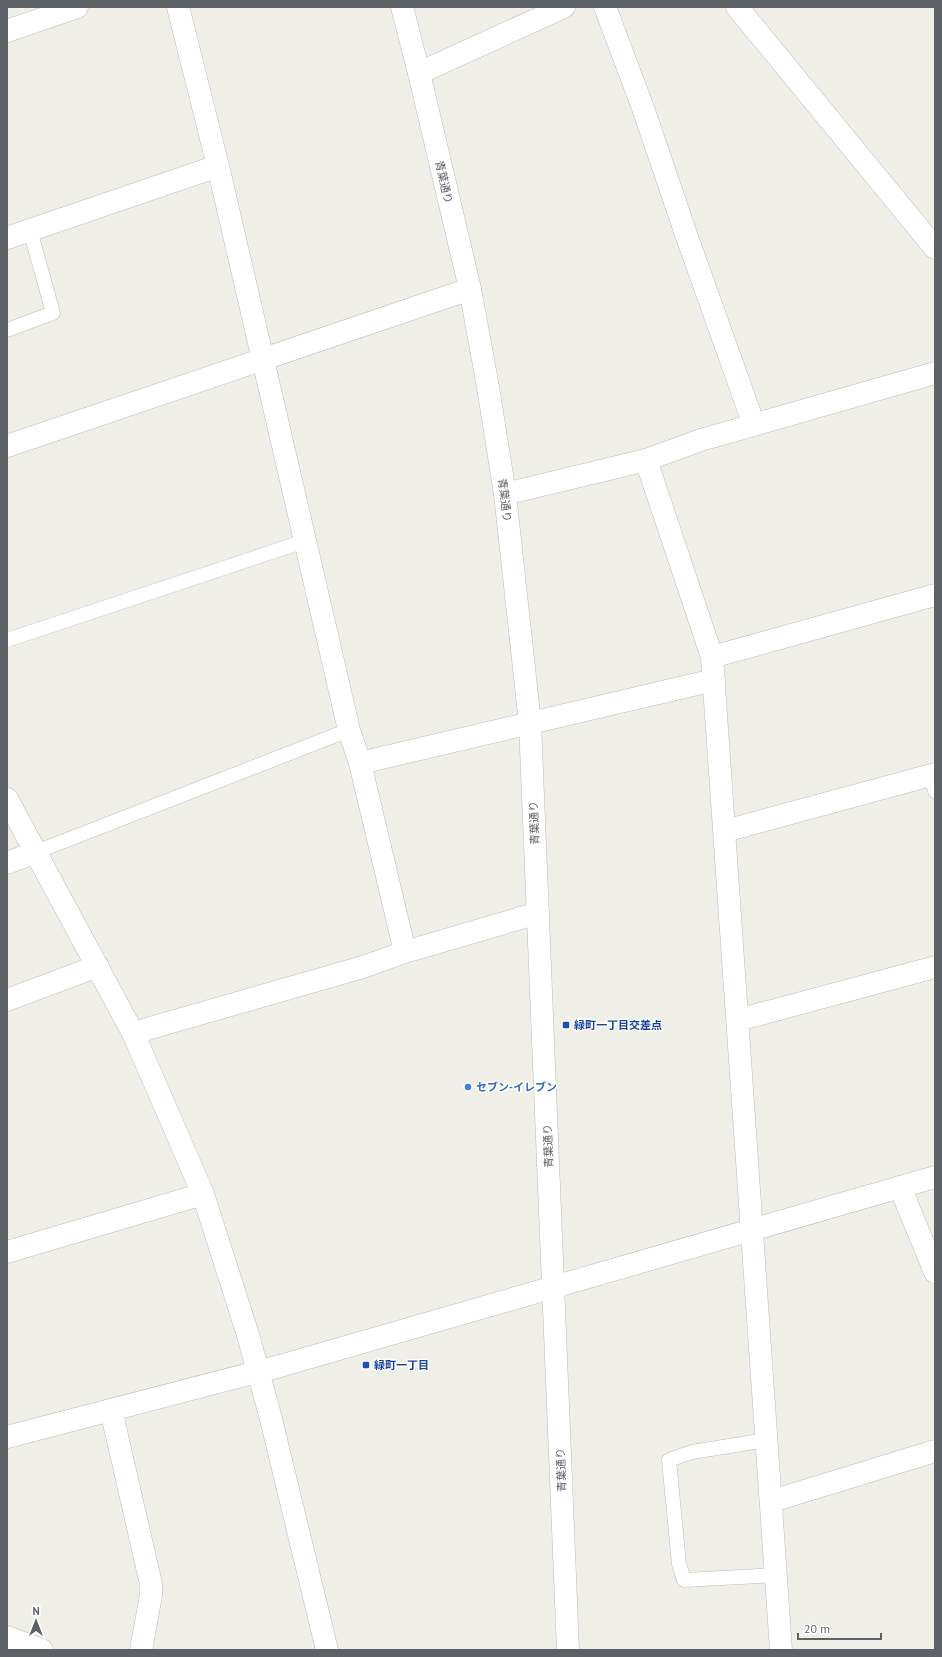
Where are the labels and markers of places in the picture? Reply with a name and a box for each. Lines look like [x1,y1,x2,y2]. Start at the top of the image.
place label: 緑町一丁目交差点 [574,1018,662,1032]
marker: 緑町一丁目交差点 [561,1020,571,1030]
place label: セブン-イレブン [476,1080,557,1094]
marker: セブン-イレブン [463,1082,473,1092]
place label: 緑町一丁目 [374,1358,429,1372]
marker: 緑町一丁目 [361,1360,371,1370]

